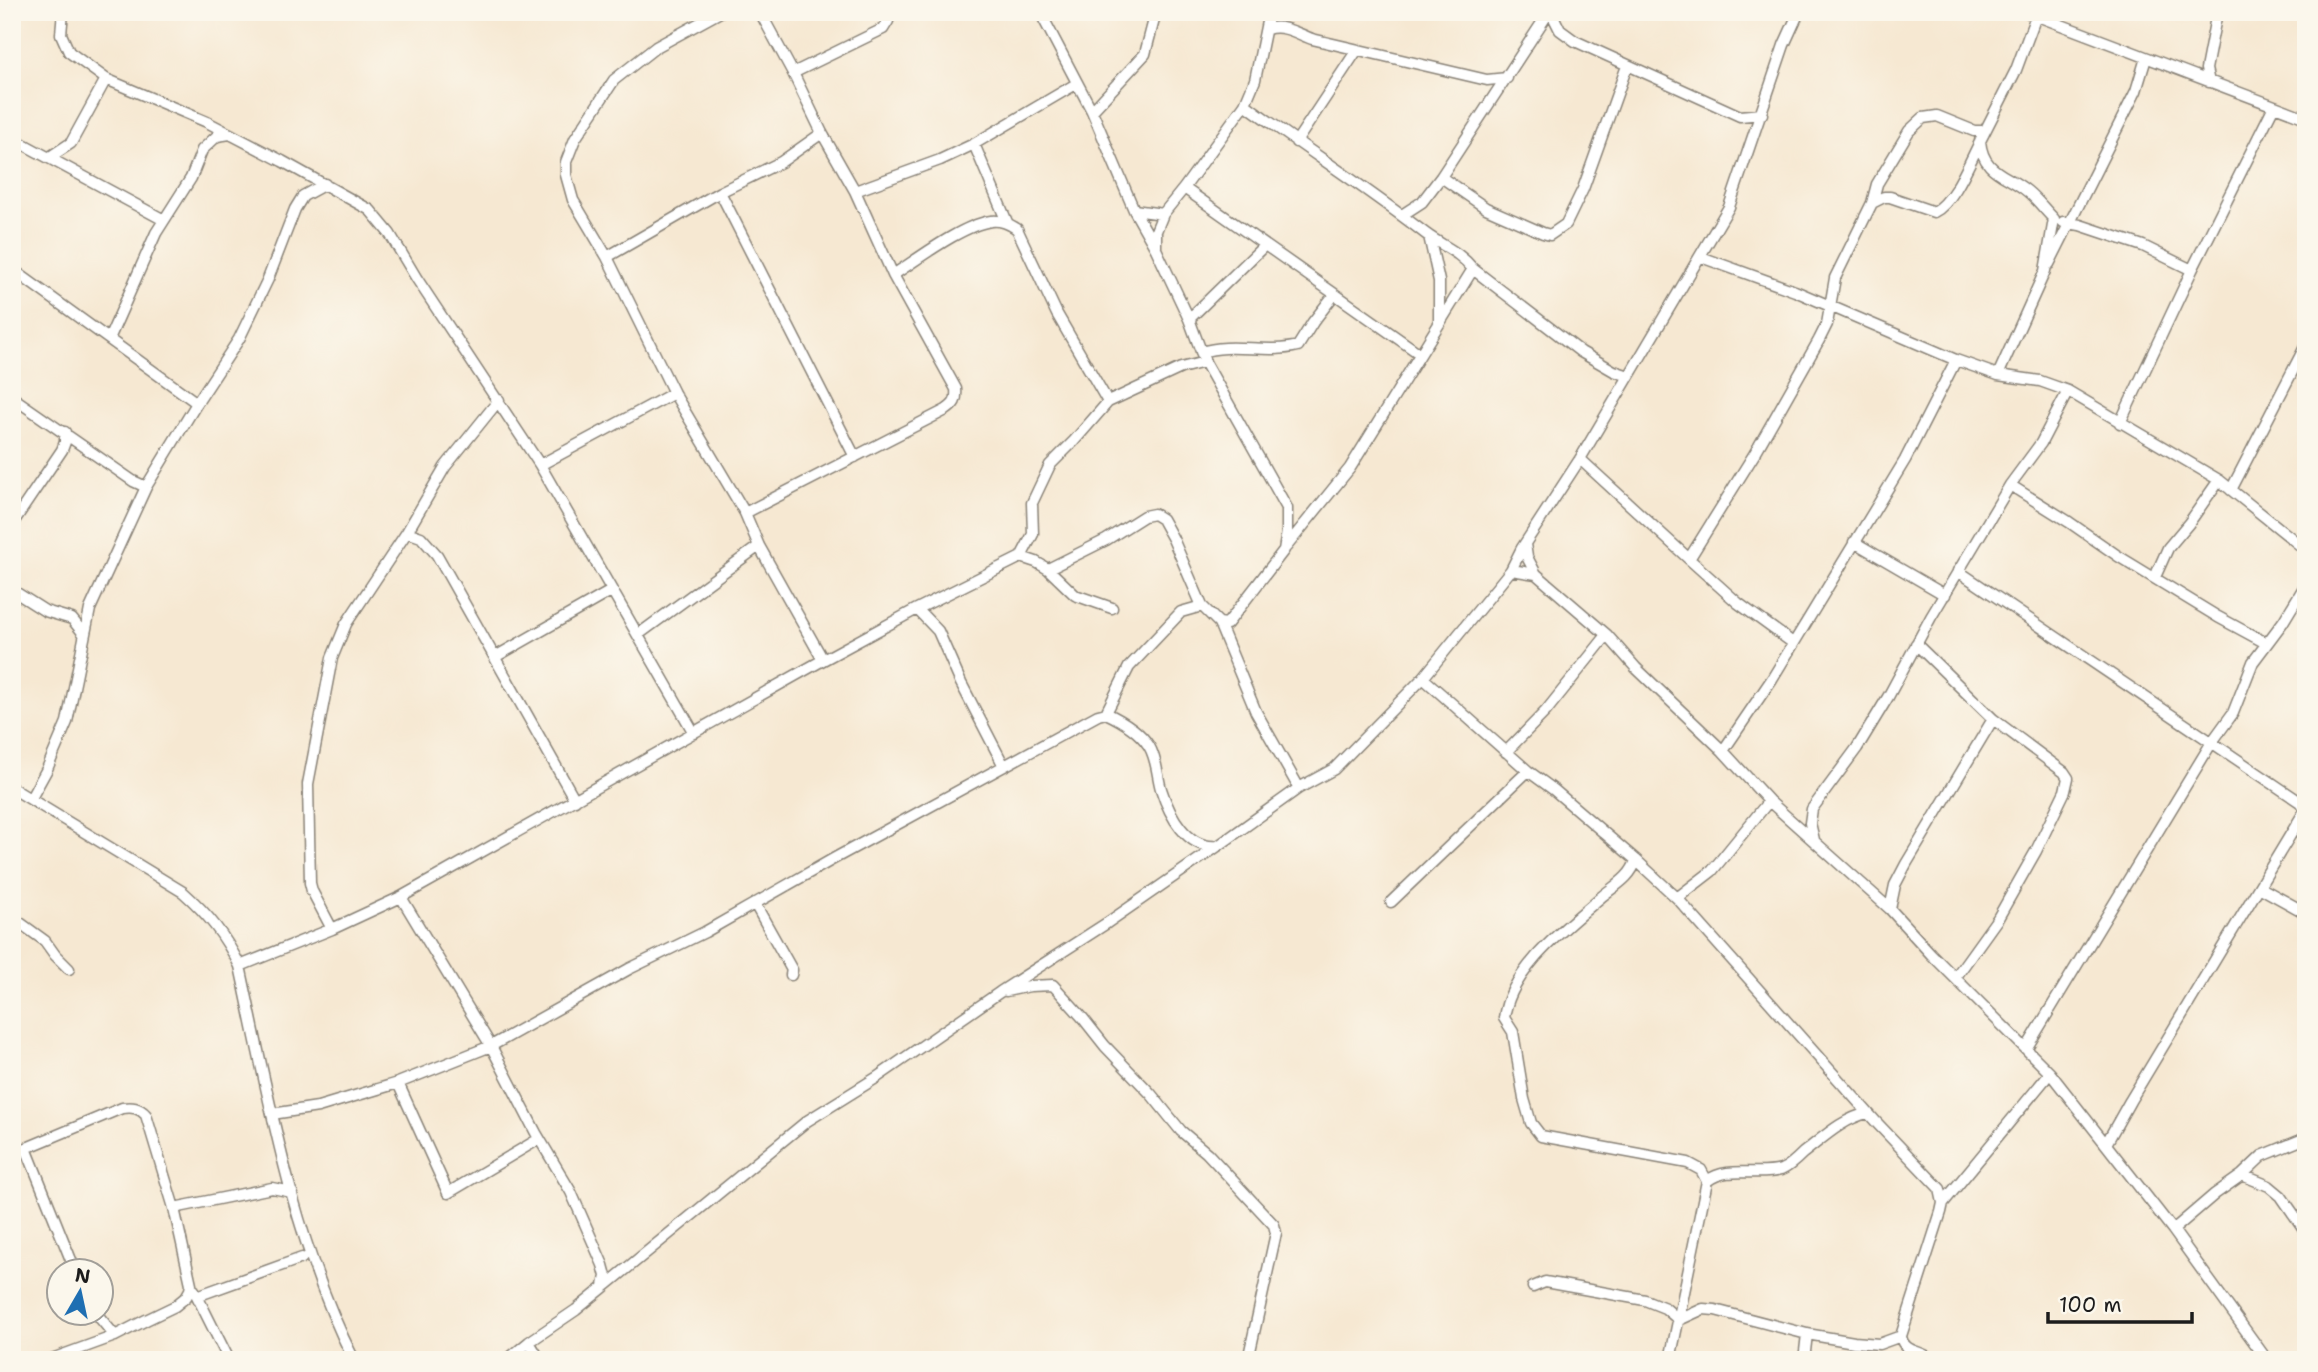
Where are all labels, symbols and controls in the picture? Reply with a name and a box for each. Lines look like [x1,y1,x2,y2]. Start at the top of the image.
north arrow [46,1256,116,1326]
text: N [73,1262,92,1289]
scale bar [2048,1281,2192,1325]
text: 100 m [2059,1291,2122,1319]

